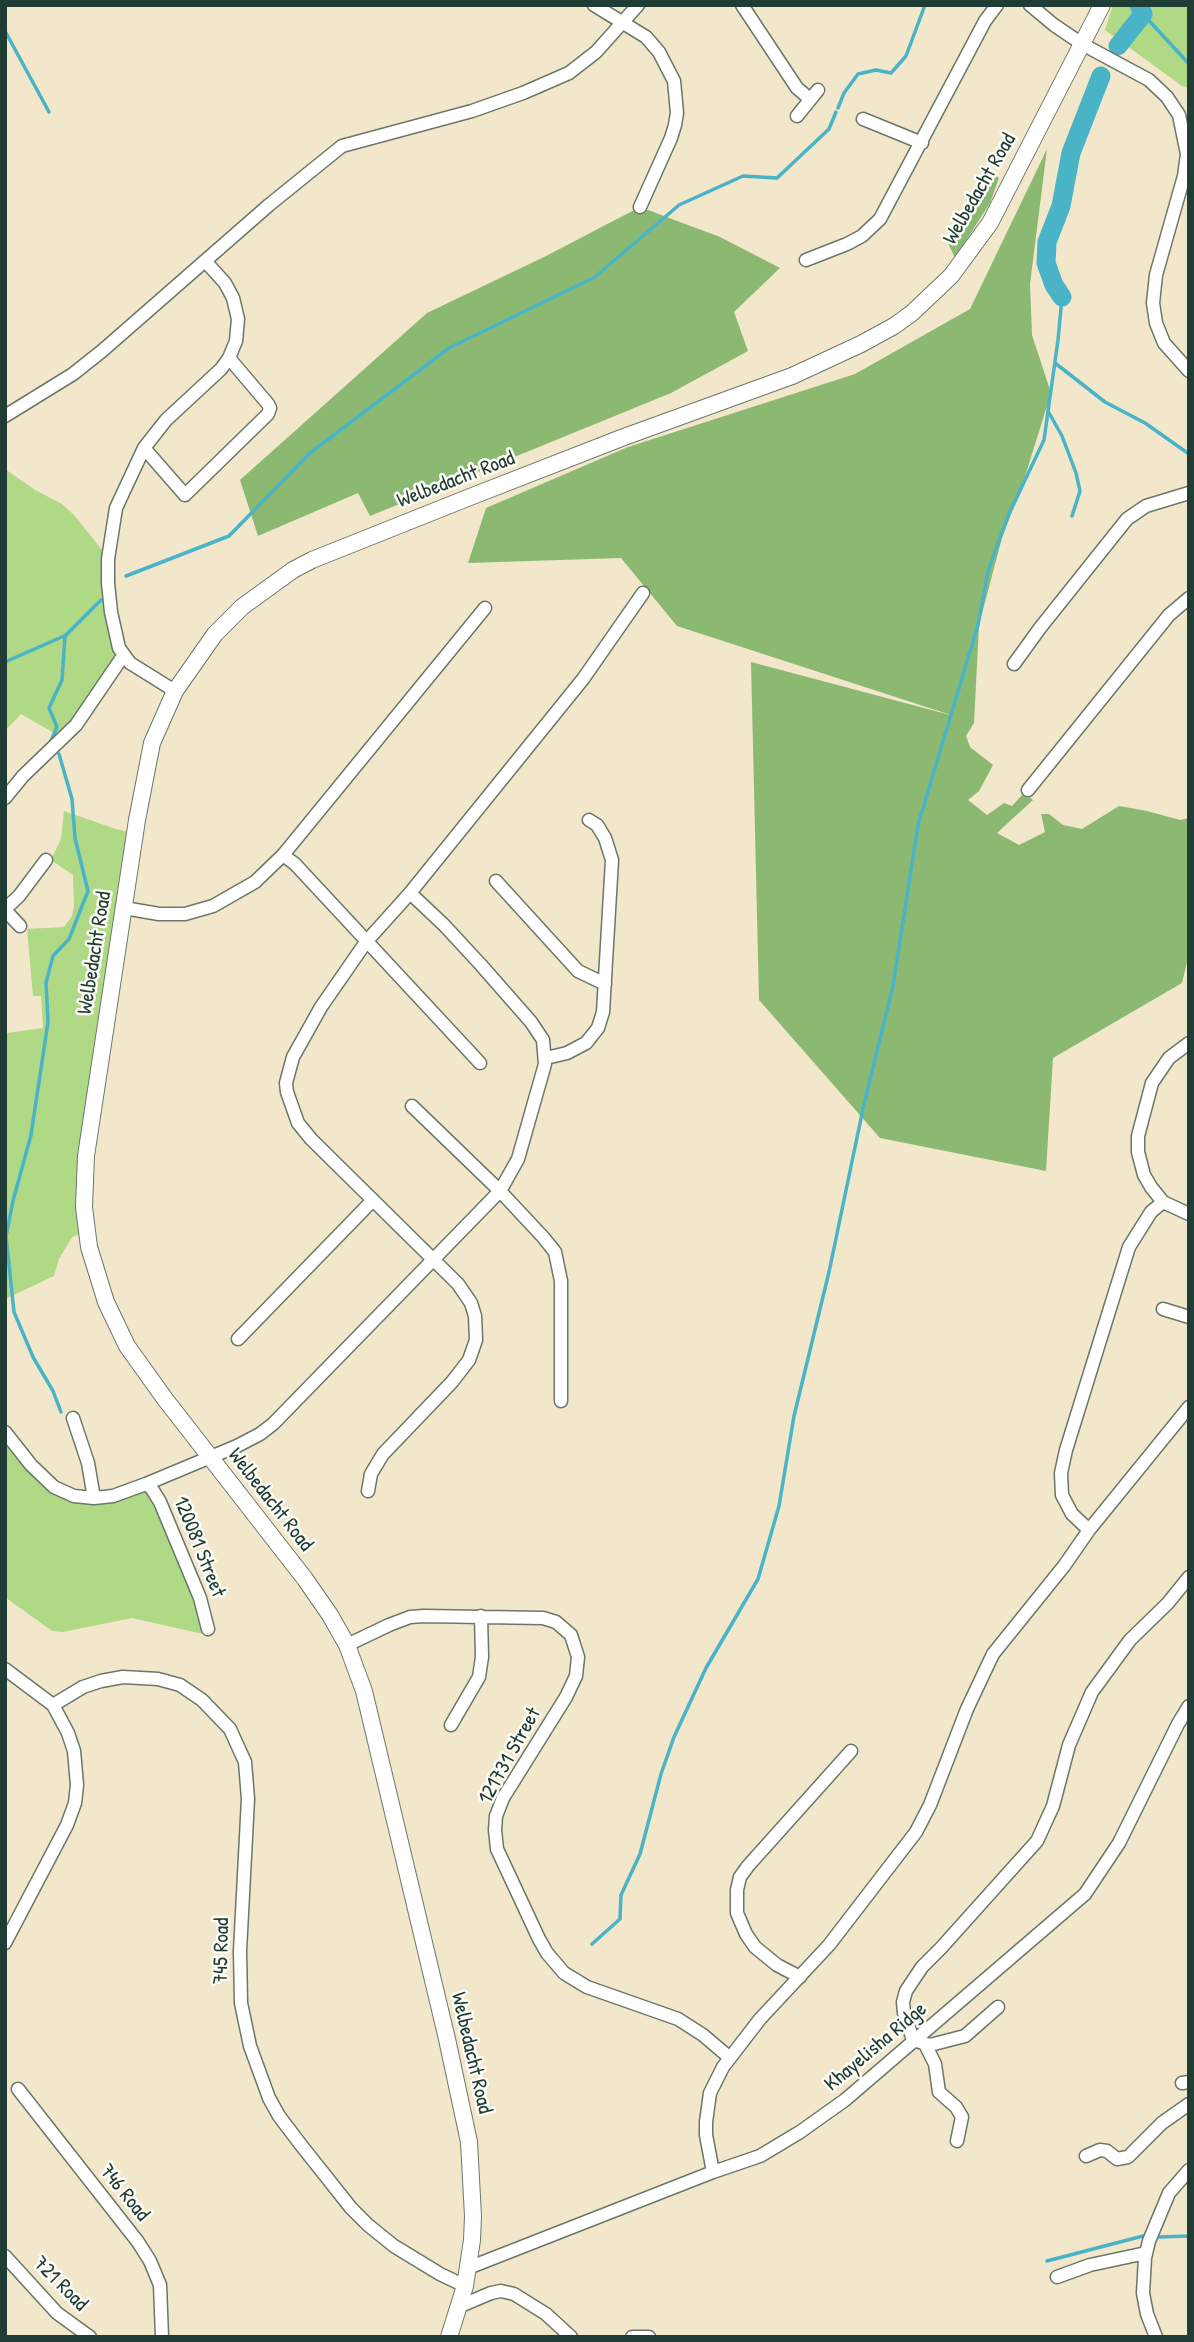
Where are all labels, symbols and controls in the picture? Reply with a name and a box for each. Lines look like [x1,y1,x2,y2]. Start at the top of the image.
street label: Welbedacht Road [938,129,1022,249]
street label: Welbedacht Road [394,446,518,514]
street label: Welbedacht Road [73,890,117,1016]
street label: Welbedacht Road [222,1443,318,1557]
street label: 120081 Street [167,1493,231,1601]
street label: 121731 Street [473,1703,547,1809]
street label: 745 Road [209,1918,235,1984]
street label: Welbedacht Road [445,1990,497,2116]
street label: Khayelisha Ridge [820,1997,932,2097]
street label: 746 Road [93,2159,155,2227]
street label: 721 Road [27,2251,93,2317]

